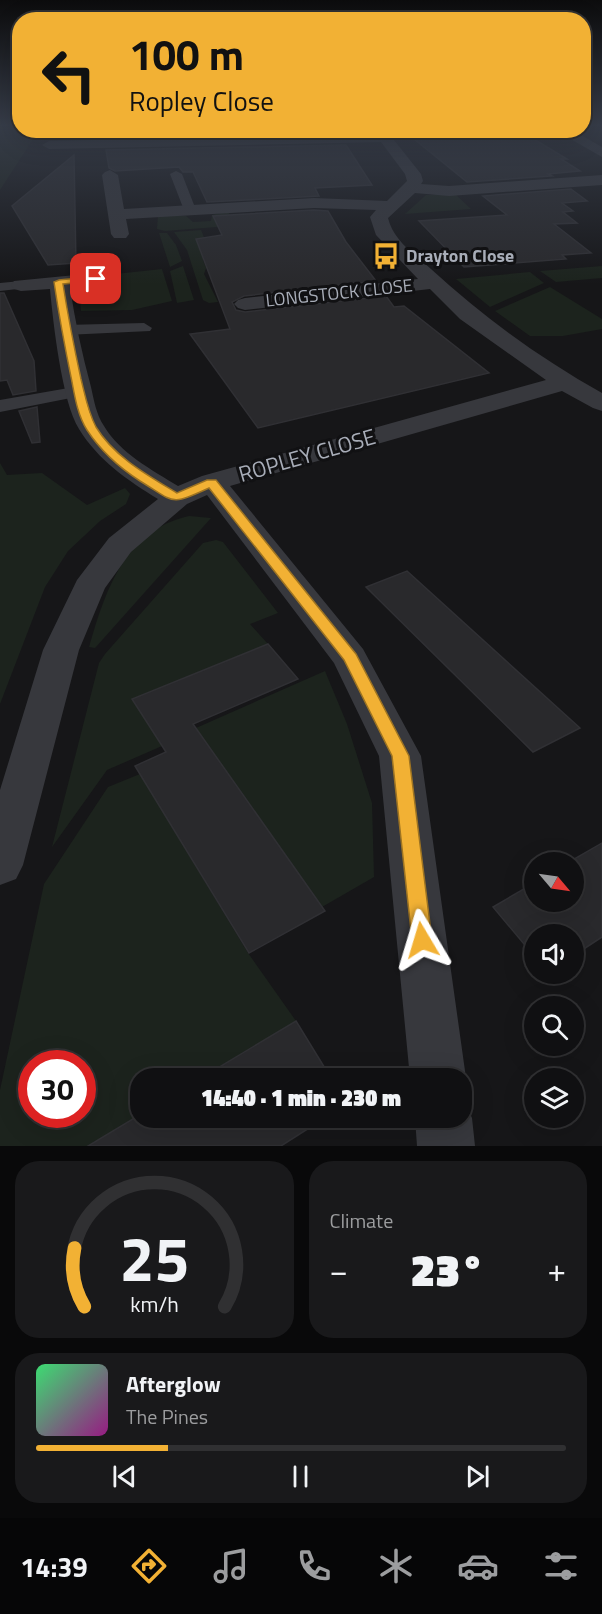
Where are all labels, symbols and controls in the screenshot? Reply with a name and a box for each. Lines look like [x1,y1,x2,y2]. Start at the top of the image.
text: 100 m [129,22,244,86]
icon: left [30,36,108,114]
text: Ropley Close [129,80,274,121]
bus stop icon: Drayton Close [371,241,401,271]
place label: Drayton Close [406,242,514,269]
pin [70,253,121,304]
icon: arrive [79,262,112,295]
street label: LONGSTOCK CLOSE [264,271,414,314]
street label: ROPLEY CLOSE [234,419,380,491]
north arrow [524,852,584,912]
map controls [524,852,584,1128]
position arrow [390,908,454,972]
button: sound [524,924,584,984]
button: search [524,996,584,1056]
speed limit sign: 30 [18,1050,96,1128]
button: layers [524,1068,584,1128]
text: 14:40 · 1 min · 230 m [201,1081,401,1115]
text: Climate [330,1205,393,1236]
text: 25 [119,1210,189,1305]
text: 23° [411,1235,485,1303]
text: − [330,1245,348,1295]
text: + [548,1245,566,1295]
text: km/h [130,1288,179,1320]
text: Afterglow [126,1367,221,1401]
text: The Pines [126,1401,208,1432]
icon: previous [108,1460,141,1493]
icon: pause [284,1460,317,1493]
icon: next [461,1460,494,1493]
icon: directions [128,1545,170,1587]
icon: music [210,1545,252,1587]
icon: phone [293,1545,335,1587]
icon: climate [375,1545,417,1587]
icon: car [457,1545,499,1587]
icon: filters [540,1545,582,1587]
text: 14:39 [20,1546,88,1587]

